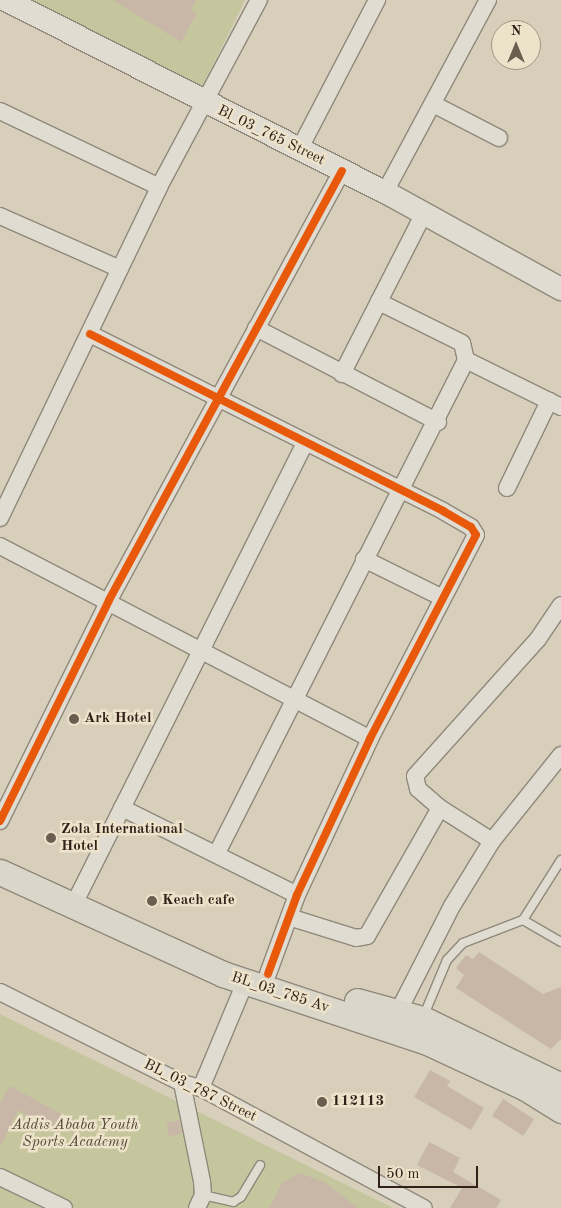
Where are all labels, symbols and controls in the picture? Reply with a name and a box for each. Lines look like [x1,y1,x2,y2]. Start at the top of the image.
north arrow [491,20,541,70]
text: N [511,24,521,38]
street label: Bl_03_765 Street [214,102,328,170]
place label: Ark Hotel [84,710,151,728]
marker: Ark Hotel [68,713,80,725]
place label: Zola International Hotel [61,820,183,855]
marker: Zola International Hotel [45,832,57,844]
place label: Keach cafe [162,892,235,910]
marker: Keach cafe [146,895,158,907]
street label: BL_03_785 Av [229,969,331,1017]
street label: BL_03_787 Street [141,1056,259,1126]
place label: 112113 [332,1093,384,1111]
marker: 112113 [316,1096,328,1108]
park label: Addis Ababa Youth Sports Academy [12,1116,138,1151]
scale bar [381,1156,481,1188]
text: 50 m [386,1167,420,1182]

